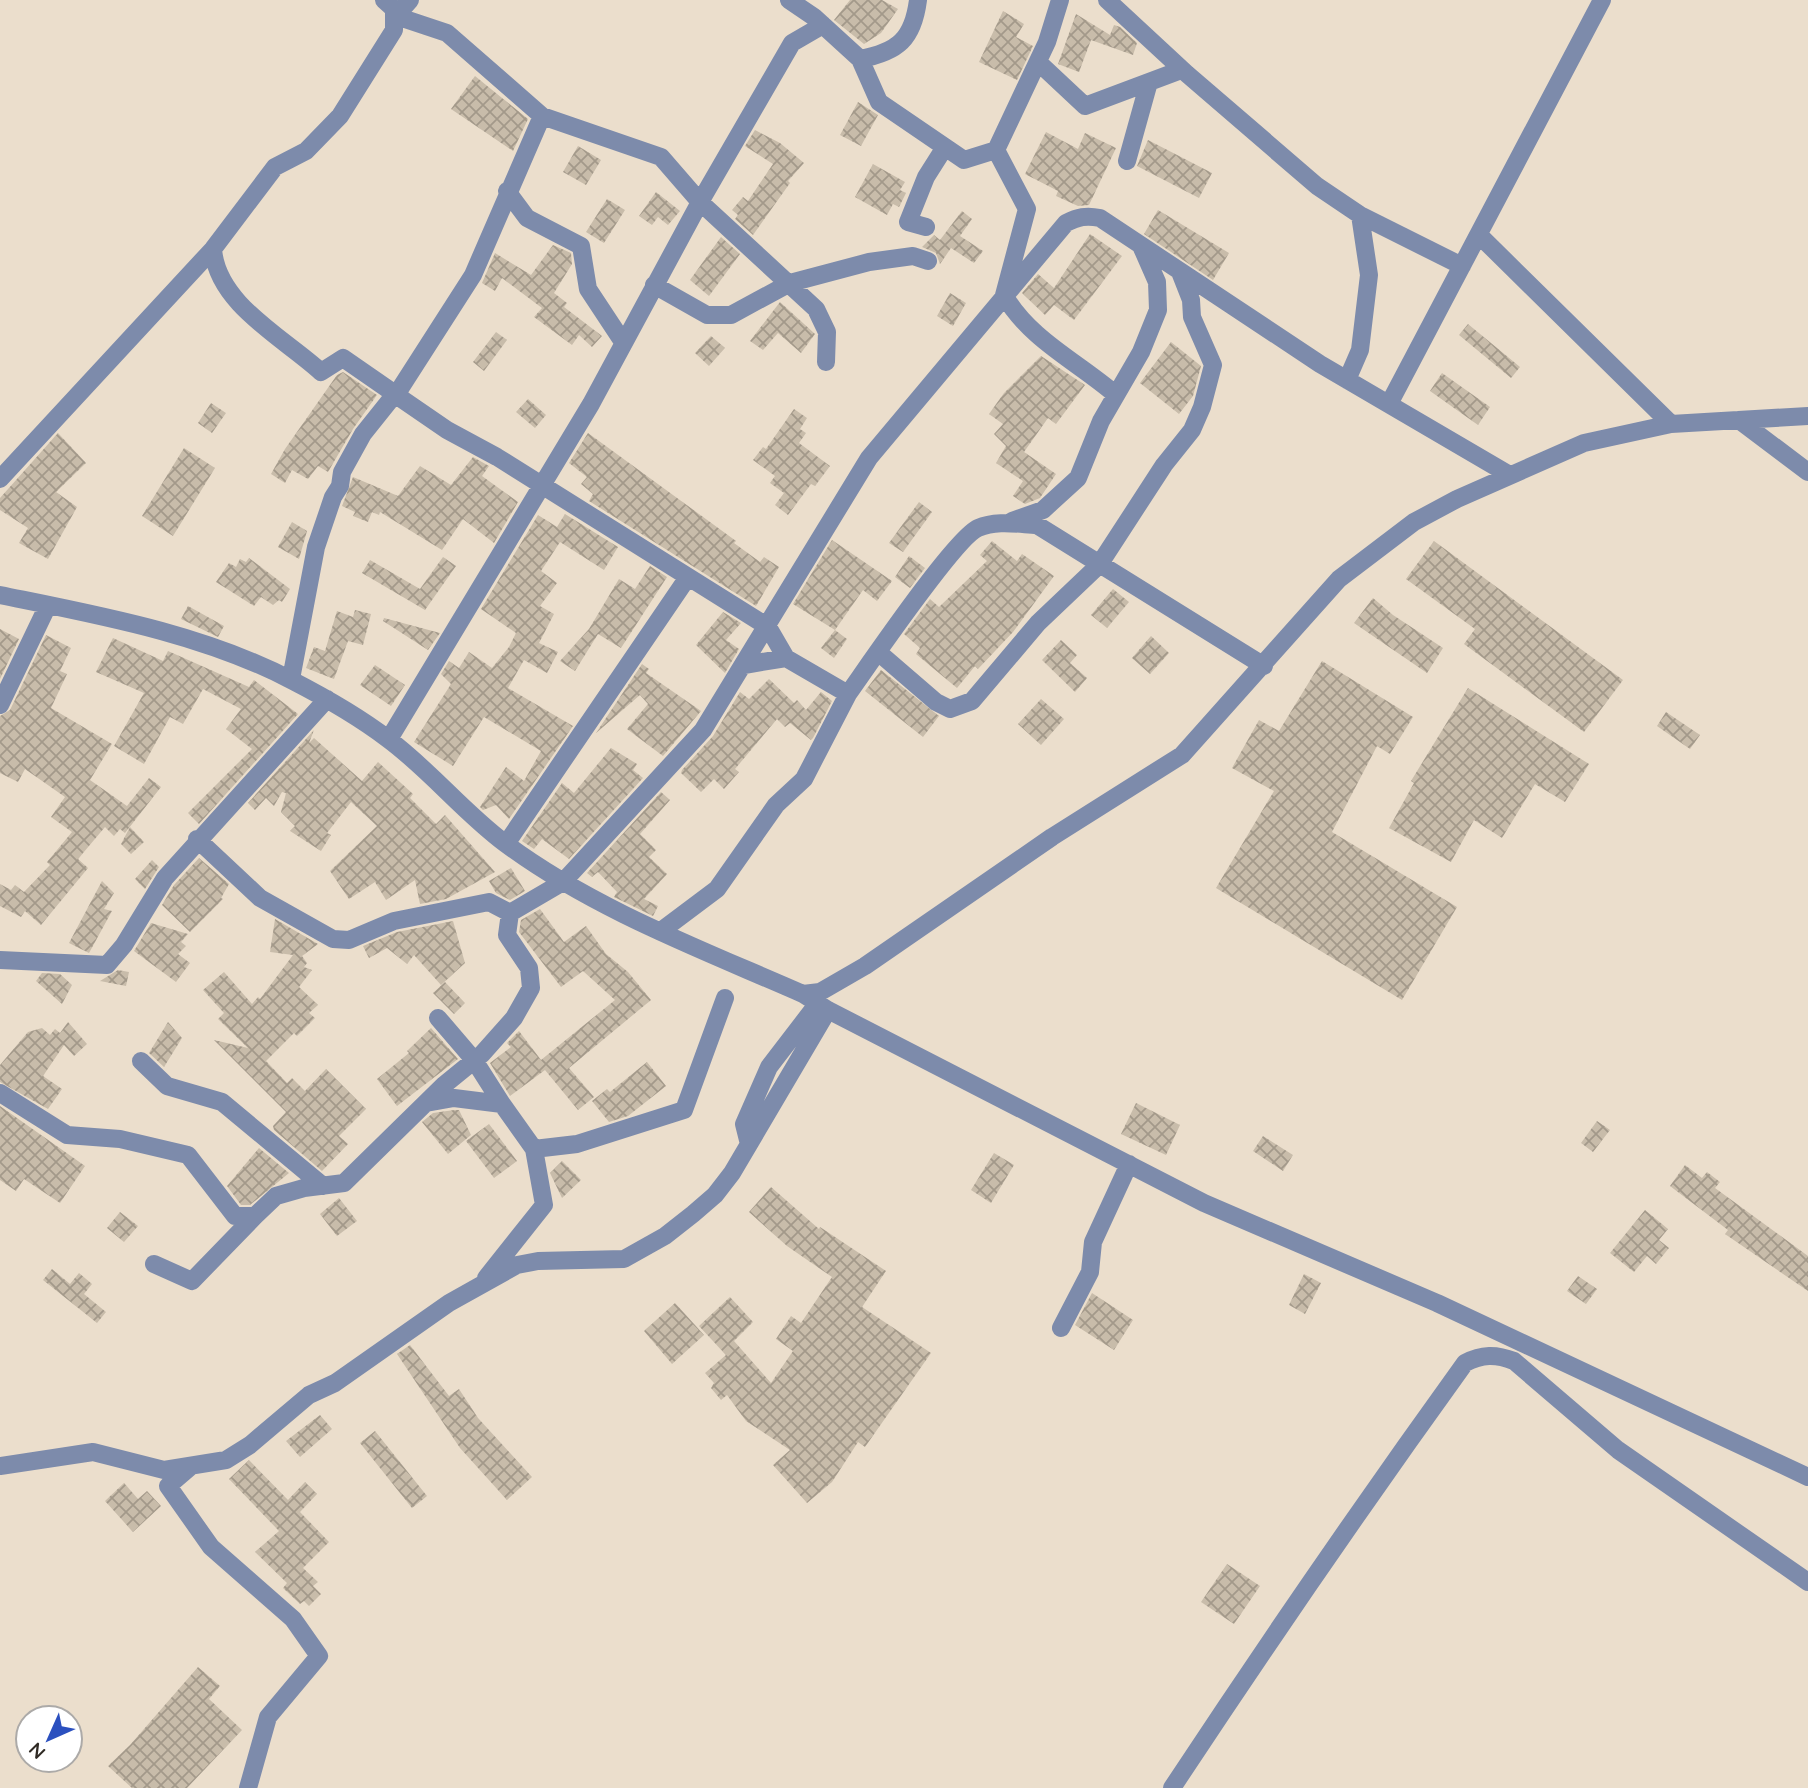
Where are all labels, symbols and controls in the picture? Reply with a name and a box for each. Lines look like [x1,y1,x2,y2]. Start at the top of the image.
north arrow [14,1704,84,1774]
text: N [24,1738,50,1764]

